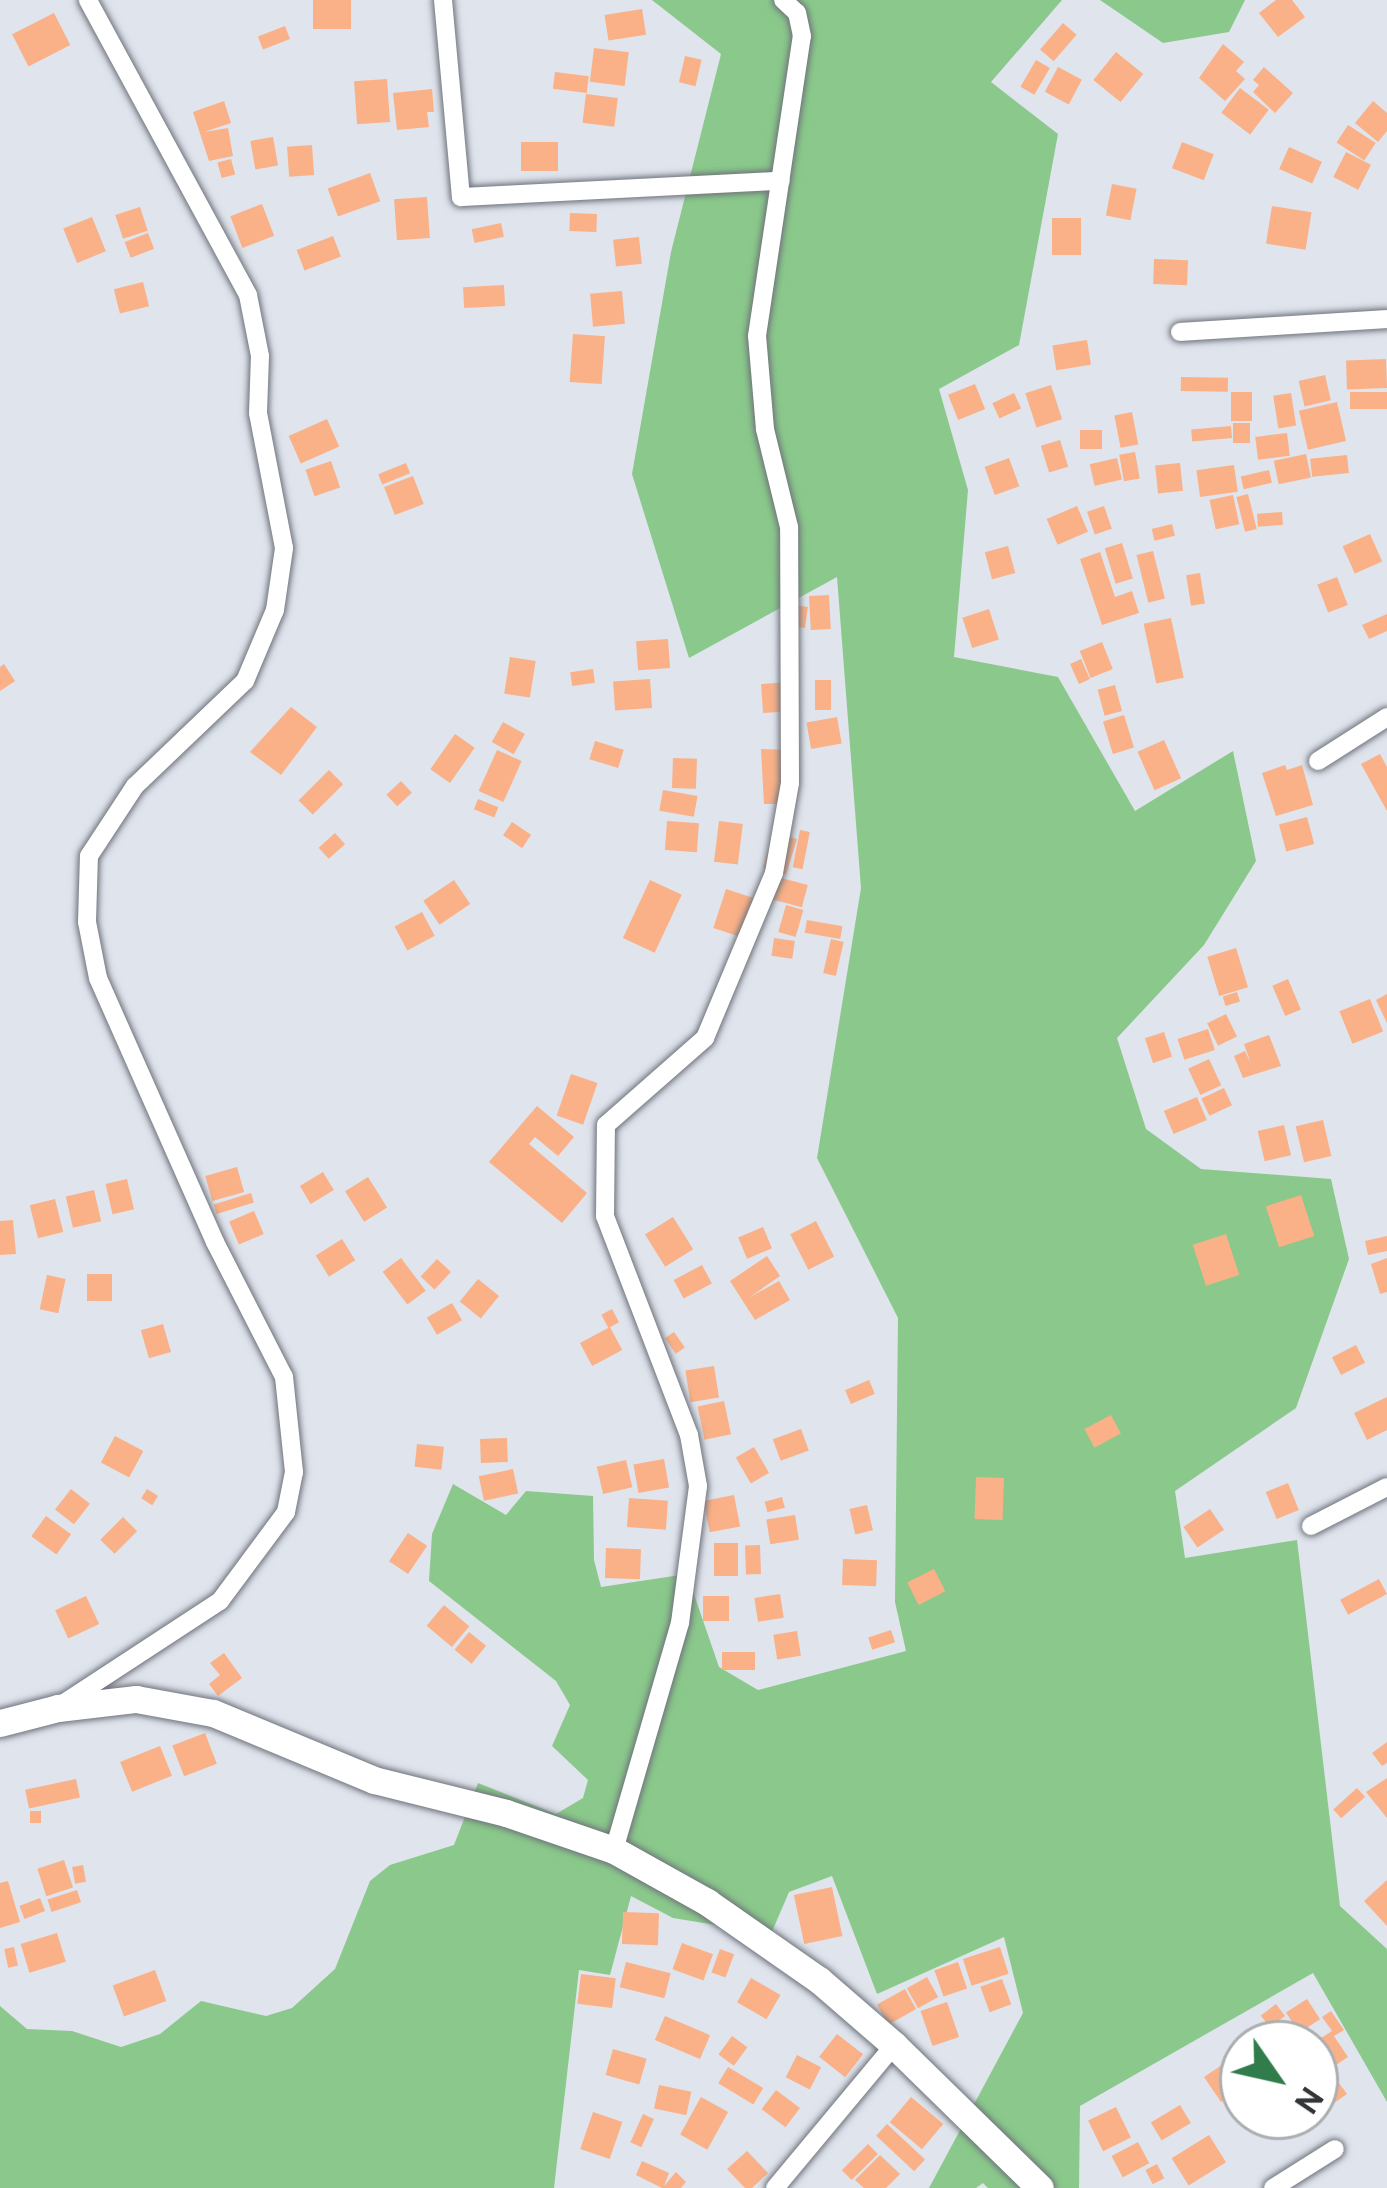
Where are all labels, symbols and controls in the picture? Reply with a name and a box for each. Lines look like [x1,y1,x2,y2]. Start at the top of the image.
north arrow [1219,2020,1339,2140]
text: N [1282,2077,1330,2120]

